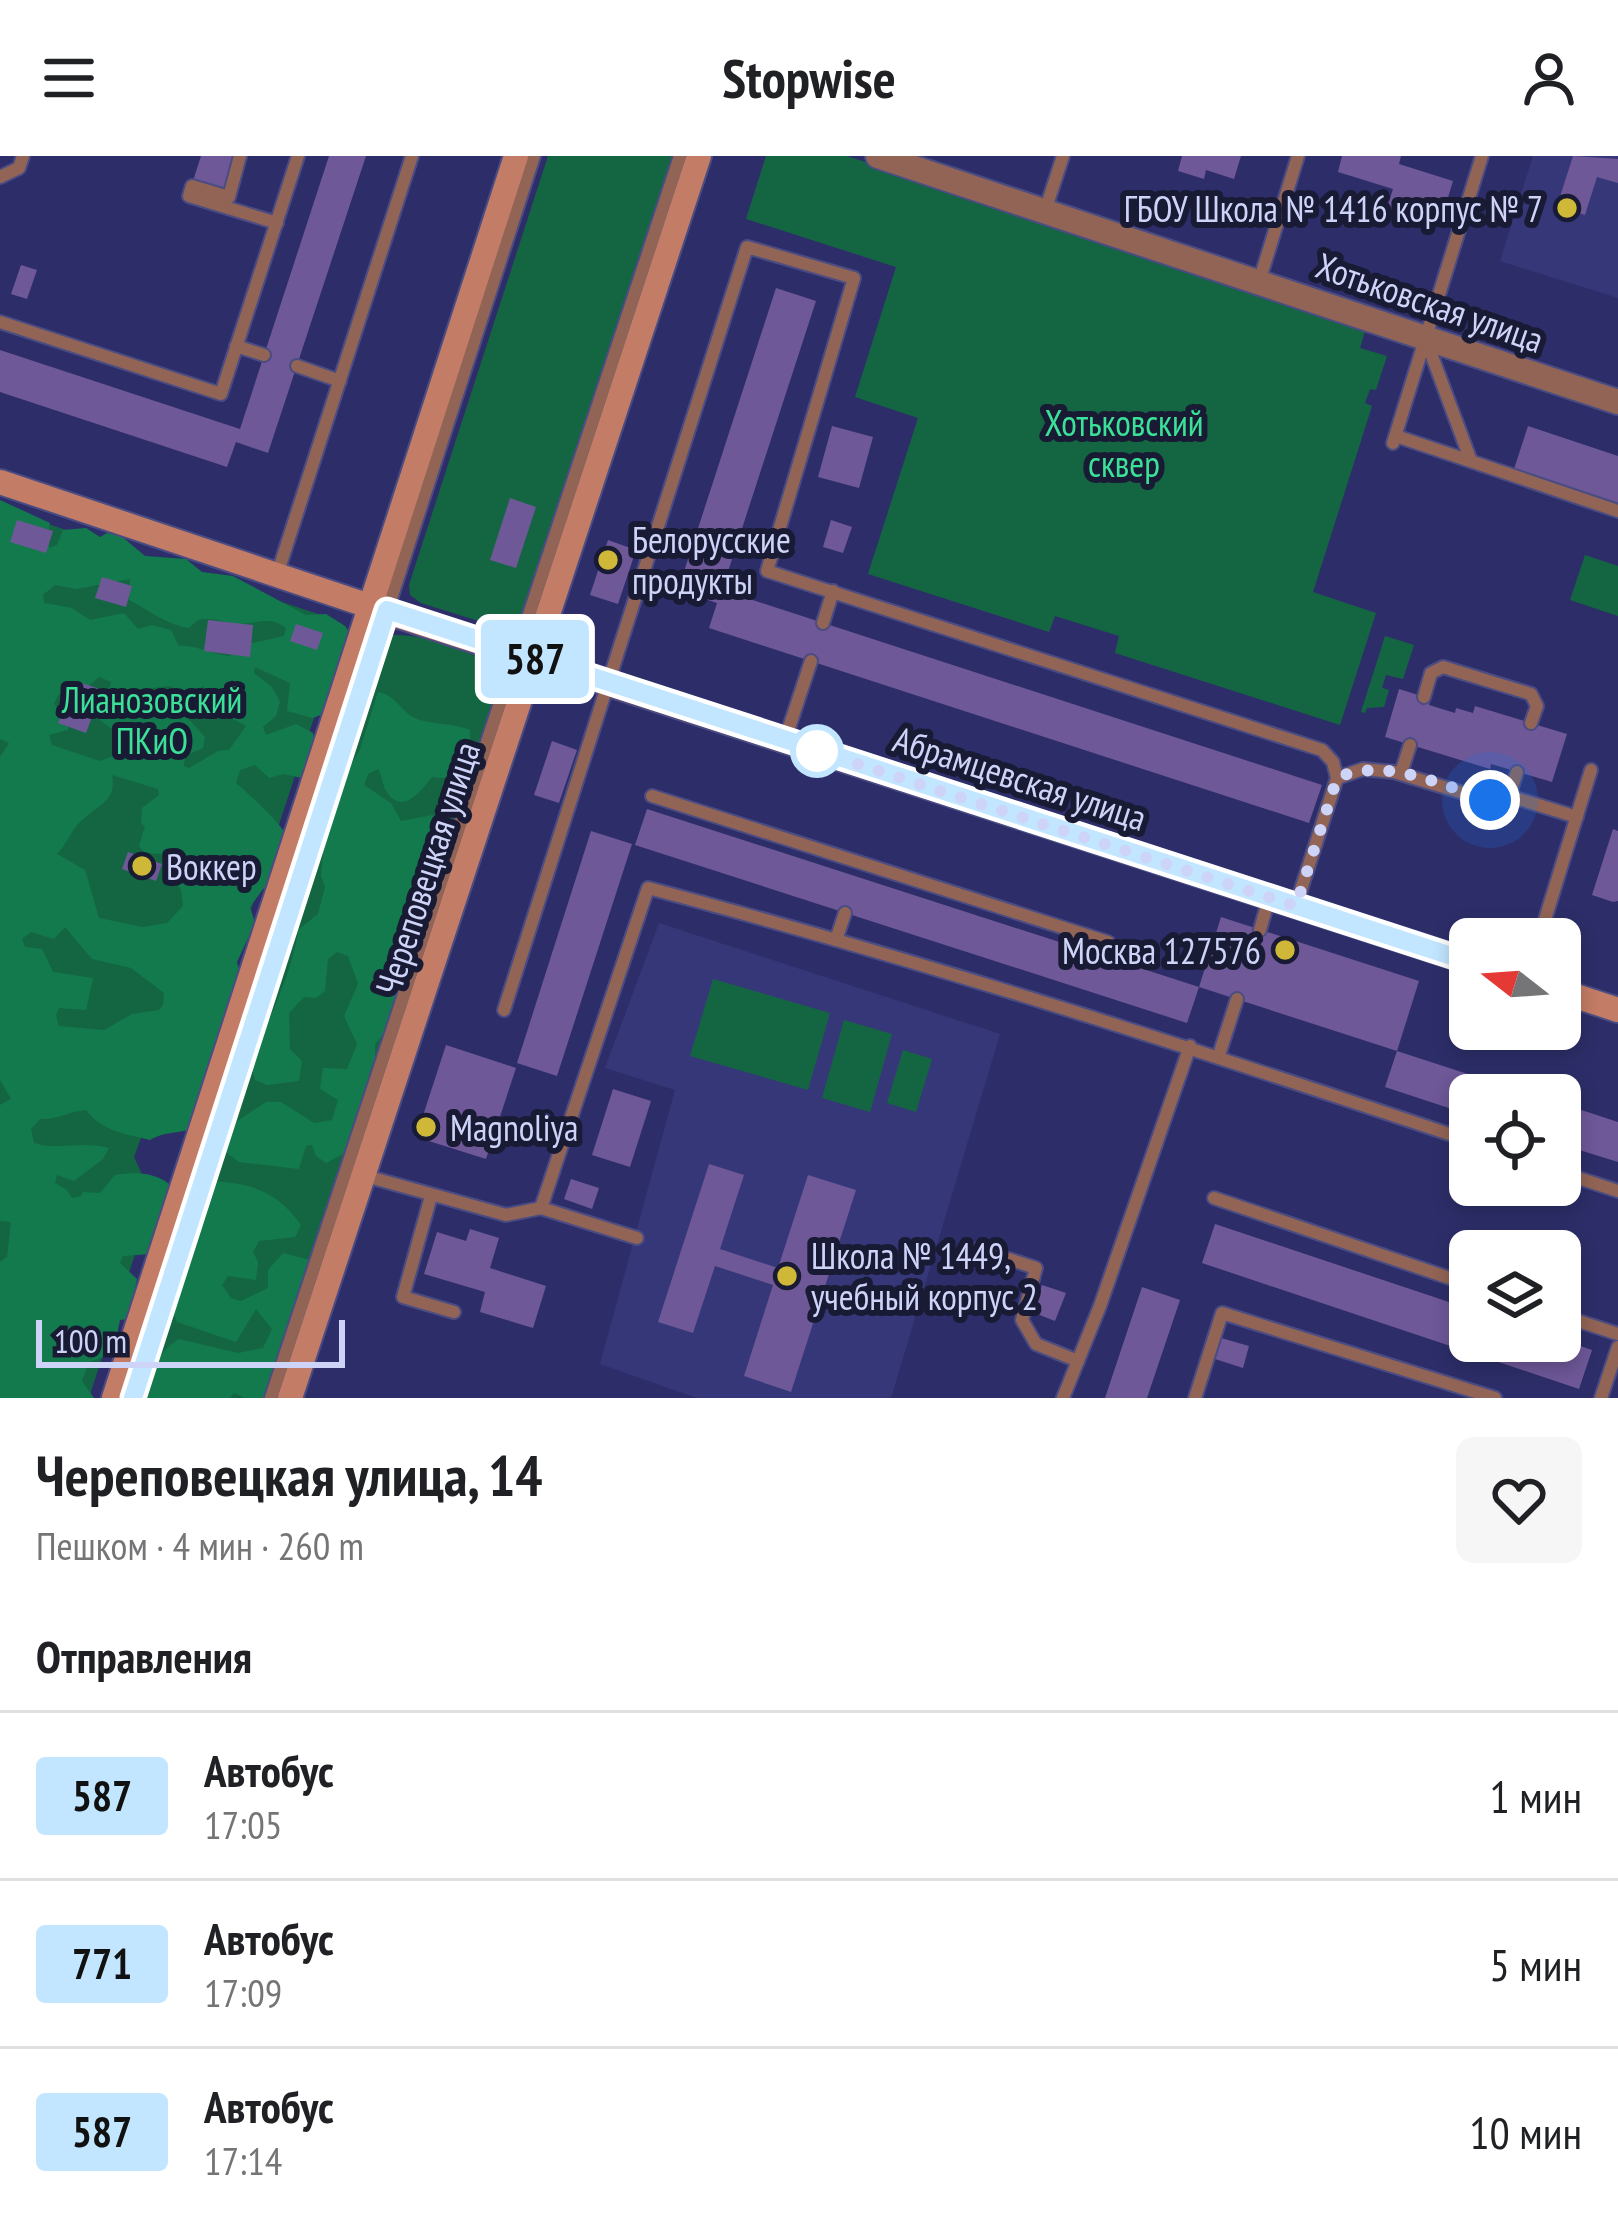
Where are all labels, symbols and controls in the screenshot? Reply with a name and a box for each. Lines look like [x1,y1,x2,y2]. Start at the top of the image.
text: Stopwise [722,43,896,113]
icon: menu [36,45,102,111]
icon: person [1516,45,1582,111]
place label: ГБОУ Школа № 1416 корпус № 7 [1124,185,1543,232]
marker: ГБОУ Школа № 1416 корпус № 7 [1554,195,1580,221]
street label: Хотьковская улица [1310,241,1550,363]
park label: Хотьковский сквер [1044,399,1204,487]
place label: Белорусские продукты [632,516,791,604]
marker: Белорусские продукты [595,547,621,573]
line badge: 587 [466,620,604,698]
text: 587 [505,631,565,686]
park label: Лианозовский ПКиО [61,676,242,764]
street label: Абрамцевская улица [888,715,1152,841]
unlabelled marker [792,726,842,776]
street label: Череповецкая улица [364,736,490,1000]
your location [1460,770,1520,830]
place label: Воккер [166,843,257,890]
marker: Воккер [129,853,155,879]
north arrow [1449,918,1581,1050]
map controls [1449,918,1581,1362]
place label: Москва 127576 [1062,927,1261,974]
marker: Москва 127576 [1272,937,1298,963]
button: locate [1449,1074,1581,1206]
place label: Magnoliya [450,1104,578,1151]
marker: Magnoliya [413,1114,439,1140]
button: layers [1449,1230,1581,1362]
place label: Школа № 1449, учебный корпус 2 [811,1232,1038,1320]
marker: Школа № 1449, учебный корпус 2 [774,1263,800,1289]
scale bar [36,1314,345,1367]
text: 100 m [54,1319,127,1362]
button: heart [1456,1437,1582,1563]
text: Череповецкая улица, 14 [36,1438,542,1512]
text: Пешком · 4 мин · 260 m [36,1520,364,1571]
text: Отправления [36,1627,252,1685]
text: Автобус [204,1741,334,1799]
text: 1 мин [1489,1767,1582,1825]
text: 587 [72,1768,132,1823]
text: 17:05 [204,1799,282,1850]
text: Автобус [204,1909,334,1967]
text: 5 мин [1489,1935,1582,1993]
text: 771 [72,1936,132,1991]
text: 17:09 [204,1967,282,2018]
text: Автобус [204,2077,334,2135]
text: 10 мин [1469,2103,1582,2161]
text: 587 [72,2104,132,2159]
text: 17:14 [204,2135,282,2186]

